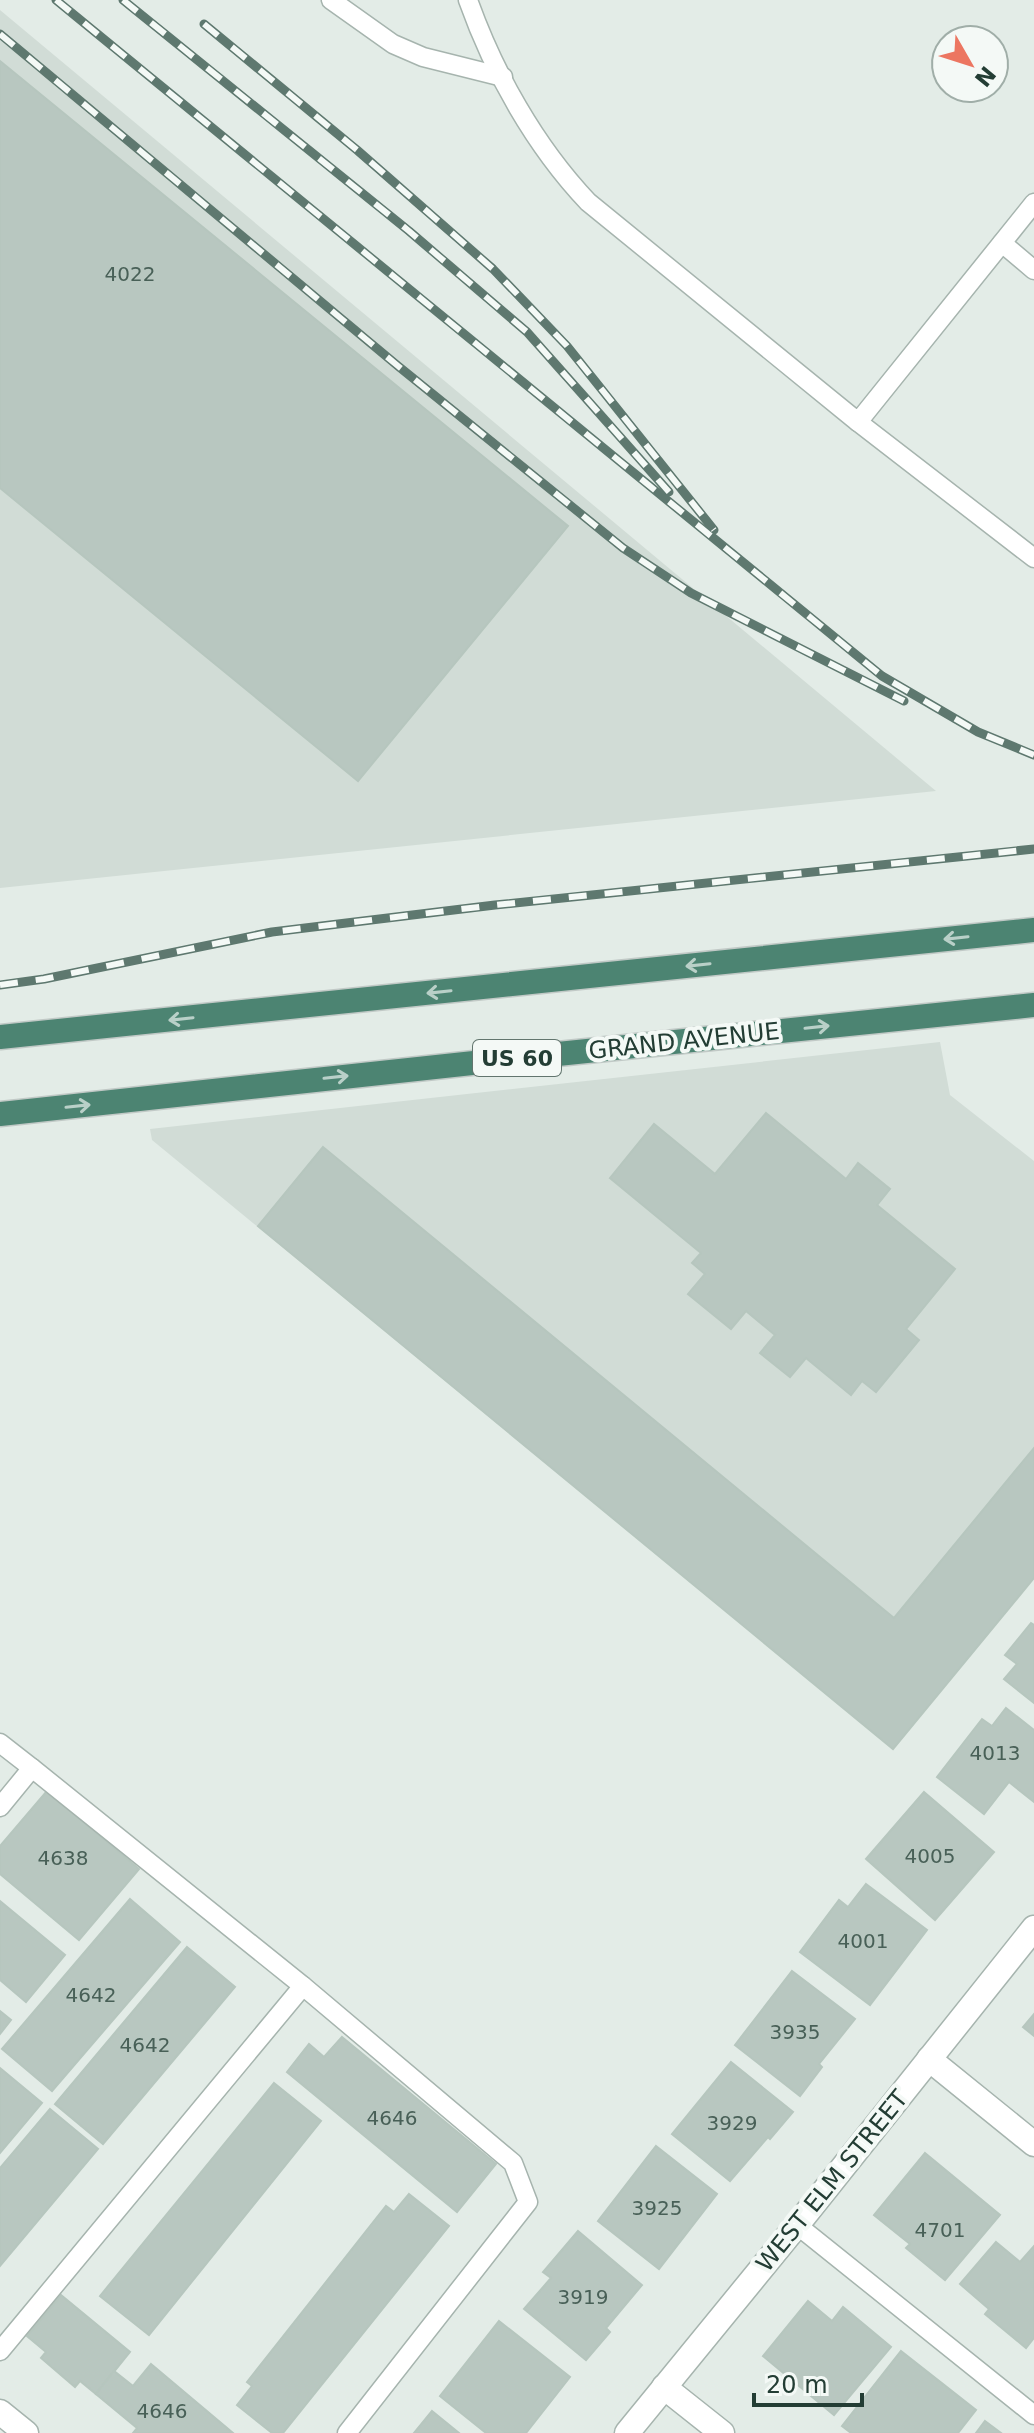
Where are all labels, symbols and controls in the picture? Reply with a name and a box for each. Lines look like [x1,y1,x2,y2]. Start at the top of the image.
north arrow [930,24,1010,104]
text: N [970,61,1001,91]
house number: 4022 [105,262,155,286]
one-way arrow [943,931,970,946]
one-way arrow [685,958,712,973]
one-way arrow [426,984,453,999]
one-way arrow [168,1011,195,1026]
street label: GRAND AVENUE [587,1017,781,1065]
one-way arrow [803,1019,830,1034]
road number: US 60 [473,1040,561,1076]
one-way arrow [322,1070,349,1085]
one-way arrow [64,1099,90,1114]
house number: 4013 [970,1741,1020,1765]
house number: 4005 [905,1844,955,1868]
house number: 4638 [38,1846,88,1870]
house number: 4001 [838,1929,888,1953]
house number: 4642 [66,1983,116,2007]
house number: 3935 [770,2020,820,2044]
house number: 4642 [120,2033,170,2057]
street label: WEST ELM STREET [750,2085,914,2277]
house number: 4646 [367,2106,417,2130]
house number: 3929 [707,2111,757,2135]
house number: 3925 [632,2196,682,2220]
house number: 4701 [915,2218,965,2242]
house number: 3919 [558,2285,608,2309]
scale bar [754,2357,862,2407]
text: 20 m [766,2371,828,2399]
house number: 4646 [137,2399,187,2423]

